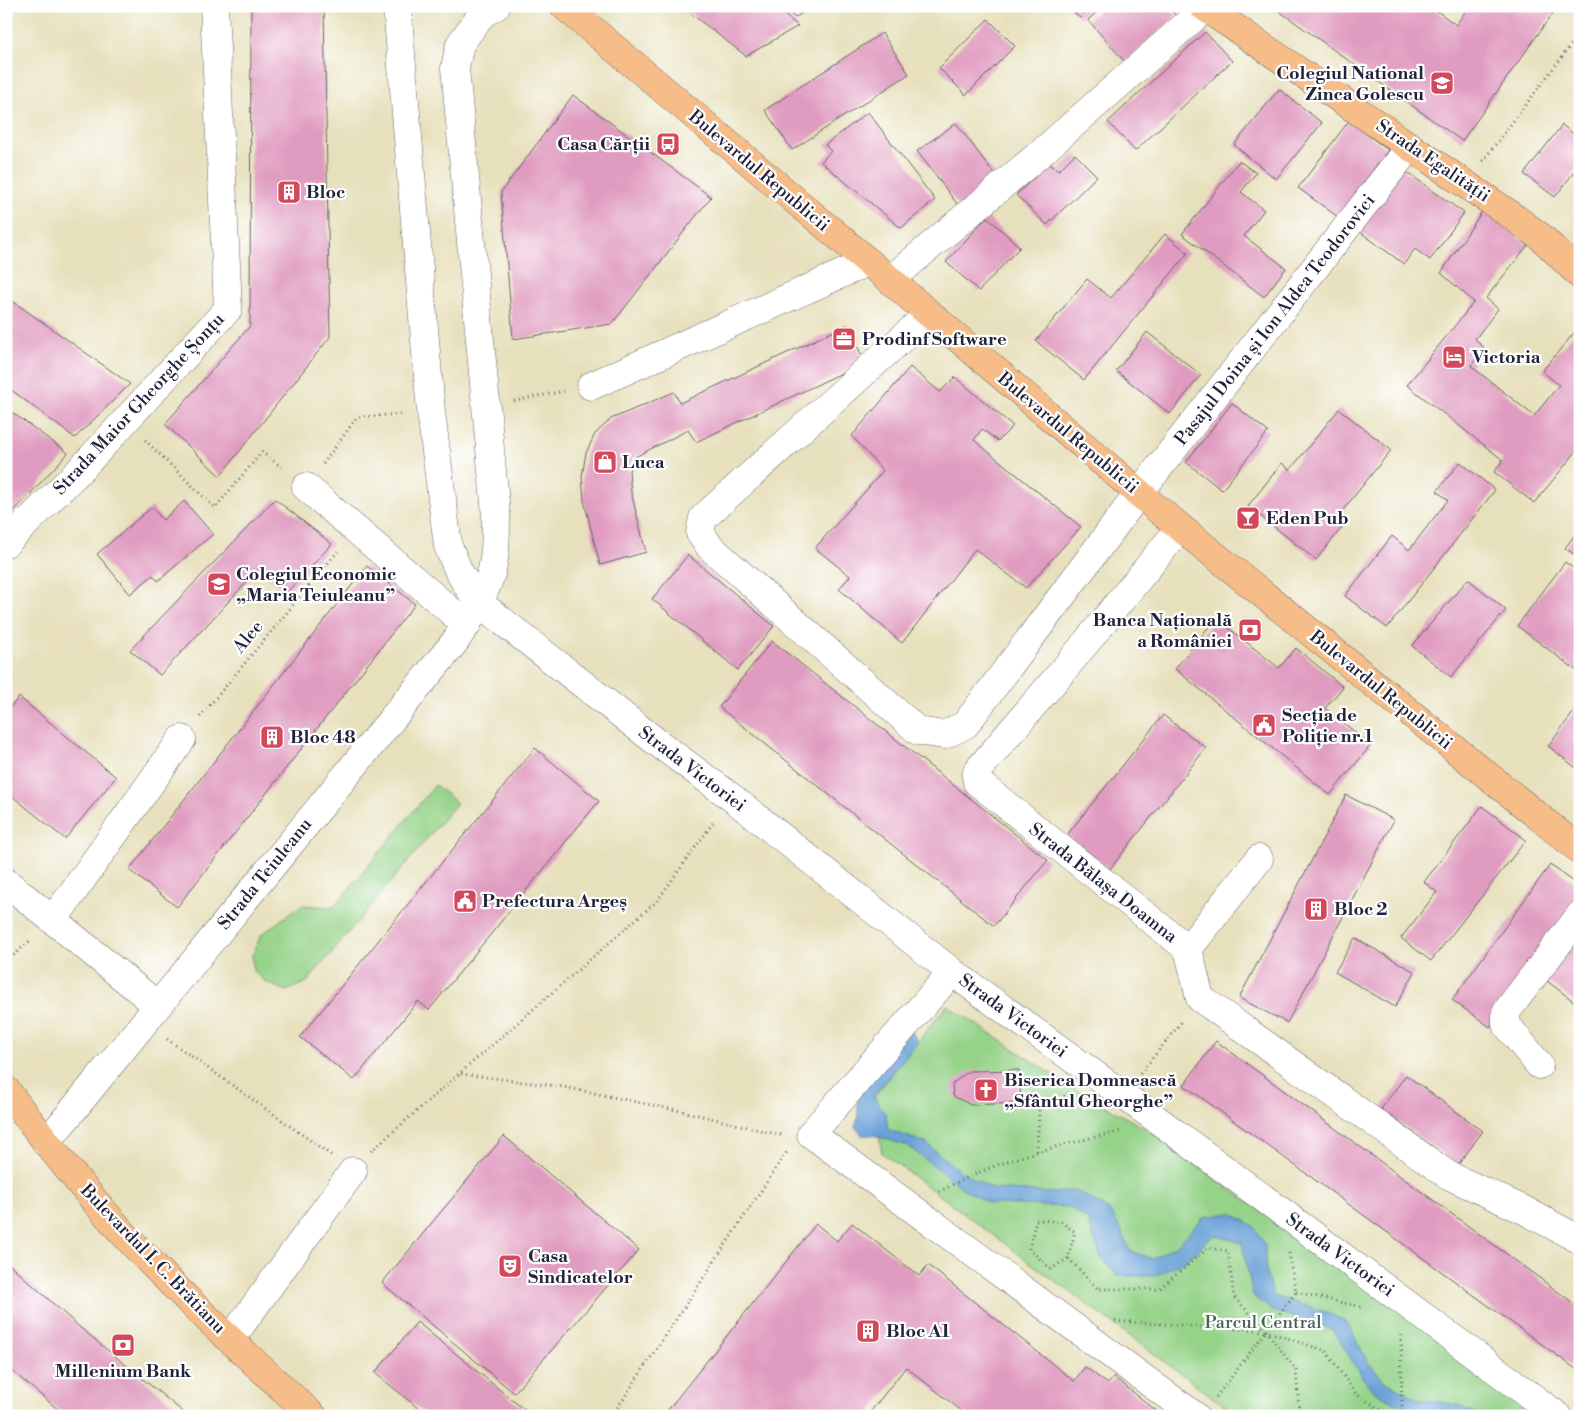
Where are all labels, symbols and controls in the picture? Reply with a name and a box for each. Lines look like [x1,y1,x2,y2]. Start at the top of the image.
place label: Colegiul National Zinca Golescu [1276,62,1424,106]
school or university icon: Colegiul National Zinca Golescu [1429,70,1455,96]
street label: Bulevardul Republicii [683,105,834,237]
street label: Strada Egalității [1372,114,1494,208]
bus stop icon: Casa Cărții [655,131,681,157]
place label: Casa Cărții [557,133,650,156]
building icon: Bloc [276,179,302,205]
place label: Bloc [306,181,345,204]
street label: Pasajul Doina și Ion Aldea Teodorovici [1170,190,1380,450]
street label: Strada Maior Gheorghe Șonțu [49,308,230,500]
office icon: Prodinf Software [831,326,857,352]
place label: Prodinf Software [862,328,1007,351]
hotel icon: Victoria [1441,344,1467,370]
place label: Victoria [1471,346,1541,369]
street label: Bulevardul Republicii [992,367,1143,499]
shop icon: Luca [592,449,618,475]
place label: Luca [622,451,665,474]
bar icon: Eden Pub [1235,505,1261,531]
place label: Eden Pub [1266,507,1349,530]
place label: Colegiul Economic „Maria Teiuleanu” [236,563,396,607]
school or university icon: Colegiul Economic „Maria Teiuleanu” [206,571,232,597]
place label: Banca Națională a României [1093,609,1232,653]
street label: Alee [227,616,268,659]
bank icon: Banca Națională a României [1237,617,1263,643]
street label: Bulevardul Republicii [1304,625,1457,755]
place label: Secția de Poliție nr.1 [1282,704,1373,748]
public building icon: Secția de Poliție nr.1 [1251,712,1277,738]
street label: Strada Victoriei [634,721,750,817]
building icon: Bloc 48 [259,724,285,750]
place label: Bloc 48 [290,726,356,749]
street label: Strada Teiuleanu [213,813,318,935]
street label: Strada Bălașa Doamna [1024,818,1183,949]
public building icon: Prefectura Argeș [452,888,478,914]
place label: Prefectura Argeș [482,890,627,913]
building icon: Bloc 2 [1303,896,1329,922]
place label: Bloc 2 [1334,898,1388,921]
street label: Strada Victoriei [954,969,1072,1063]
place label: Biserica Domnească „Sfântul Gheorghe” [1004,1069,1177,1113]
church icon: Biserica Domnească „Sfântul Gheorghe” [973,1077,999,1103]
street label: Bulevardul I. C. Brătianu [75,1178,231,1339]
street label: Strada Victoriei [1281,1208,1399,1302]
place label: Casa Sindicatelor [528,1245,633,1289]
theatre icon: Casa Sindicatelor [497,1253,523,1279]
park label: Parcul Central [1204,1311,1322,1334]
building icon: Bloc A1 [855,1318,881,1344]
place label: Bloc A1 [886,1320,950,1343]
bank icon: Millenium Bank [110,1332,136,1358]
place label: Millenium Bank [55,1360,192,1383]

